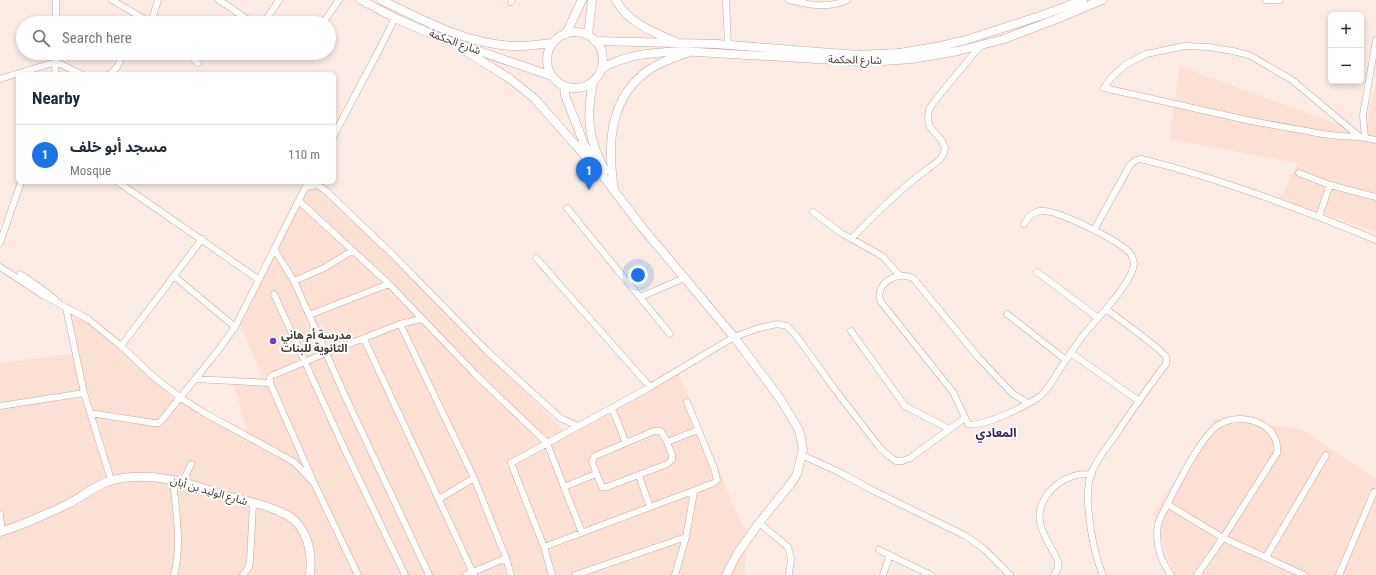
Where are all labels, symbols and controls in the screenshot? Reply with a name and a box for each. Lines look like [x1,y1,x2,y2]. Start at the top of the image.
map controls [1328,12,1364,84]
button: + [1328,12,1364,48]
search box [16,16,336,60]
icon: search [30,27,52,49]
street label: شارع الحكمة [427,27,483,58]
text: Search here [62,29,132,47]
button: − [1328,48,1364,84]
street label: شارع الحكمة [828,53,882,68]
text: Nearby [32,88,80,108]
text: مسجد أبو خلف [70,138,167,156]
text: 1 [42,147,48,162]
text: 110 m [288,147,320,162]
pin: 1 [576,157,602,190]
text: Mosque [70,163,111,178]
your location [628,265,648,285]
place label: مدرسة أم هاني الثانوية للبنات [281,328,351,355]
marker: مدرسة أم هاني الثانوية للبنات [268,336,278,346]
district label: المعادي [976,426,1016,443]
street label: شارع الوليد بن أبان [169,473,250,509]

